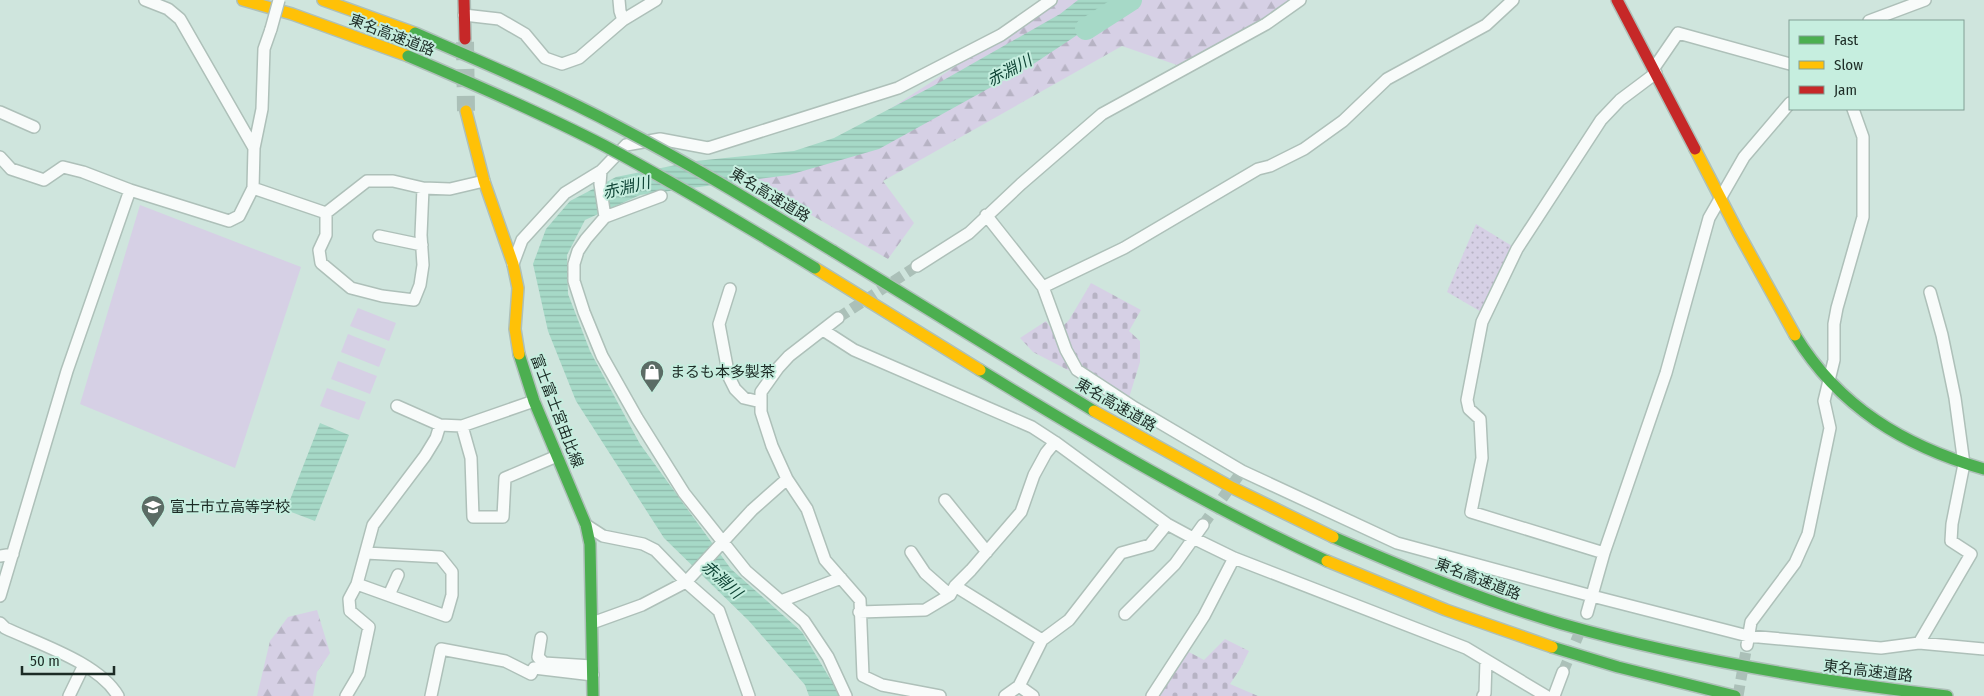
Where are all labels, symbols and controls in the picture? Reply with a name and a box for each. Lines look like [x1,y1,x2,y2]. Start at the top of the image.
street label: 東名高速道路 [347,10,437,60]
legend [1789,20,1964,110]
text: Fast [1834,31,1858,49]
water label: 赤淵川 [984,50,1037,90]
text: Slow [1834,56,1863,74]
text: Jam [1834,81,1857,99]
street label: 東名高速道路 [727,164,813,226]
water label: 赤淵川 [601,172,654,202]
street label: 富士富士宮由比線 [527,352,587,470]
shop icon: まるも本多製茶 [639,359,665,393]
place label: まるも本多製茶 [670,363,775,381]
street label: 東名高速道路 [1073,375,1159,435]
school or university icon: 富士市立高等学校 [140,494,166,528]
place label: 富士市立高等学校 [170,498,290,516]
street label: 東名高速道路 [1433,554,1523,604]
water label: 赤淵川 [697,556,747,604]
scale bar [22,644,115,676]
text: 50 m [30,652,60,670]
street label: 東名高速道路 [1822,657,1914,685]

